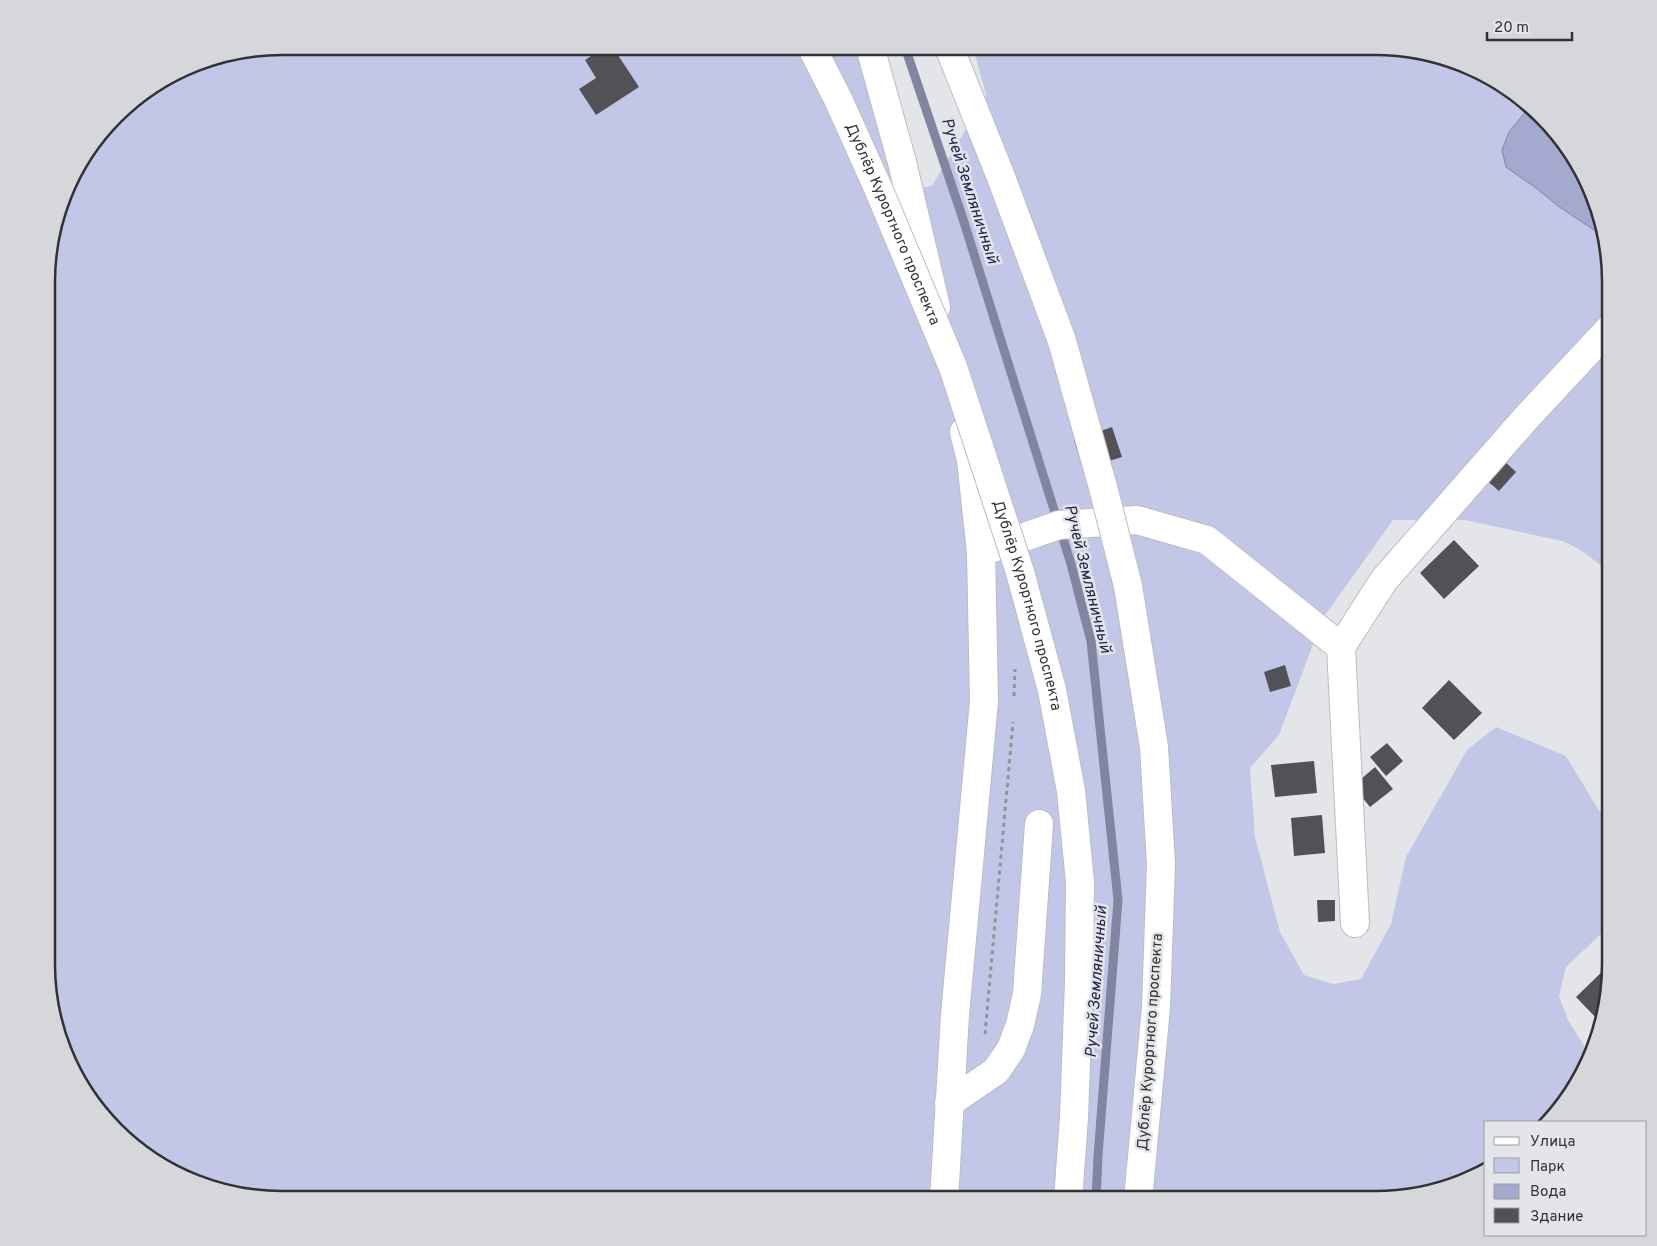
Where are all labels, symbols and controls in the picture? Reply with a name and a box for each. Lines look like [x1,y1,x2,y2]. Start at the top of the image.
scale bar [1487,10,1572,42]
text: 20 m [1494,19,1529,38]
water label: Ручей Земляничный [936,115,1002,267]
street label: Дублёр Курортного проспекта [841,120,944,328]
street label: Дублёр Курортного проспекта [988,498,1065,712]
water label: Ручей Земляничный [1059,503,1115,656]
water label: Ручей Земляничный [1082,904,1112,1059]
street label: Дублёр Курортного проспекта [1134,933,1168,1151]
legend [1484,1121,1647,1236]
text: Улица [1530,1133,1575,1152]
text: Парк [1530,1158,1565,1177]
text: Вода [1530,1183,1566,1202]
text: Здание [1530,1208,1583,1227]

